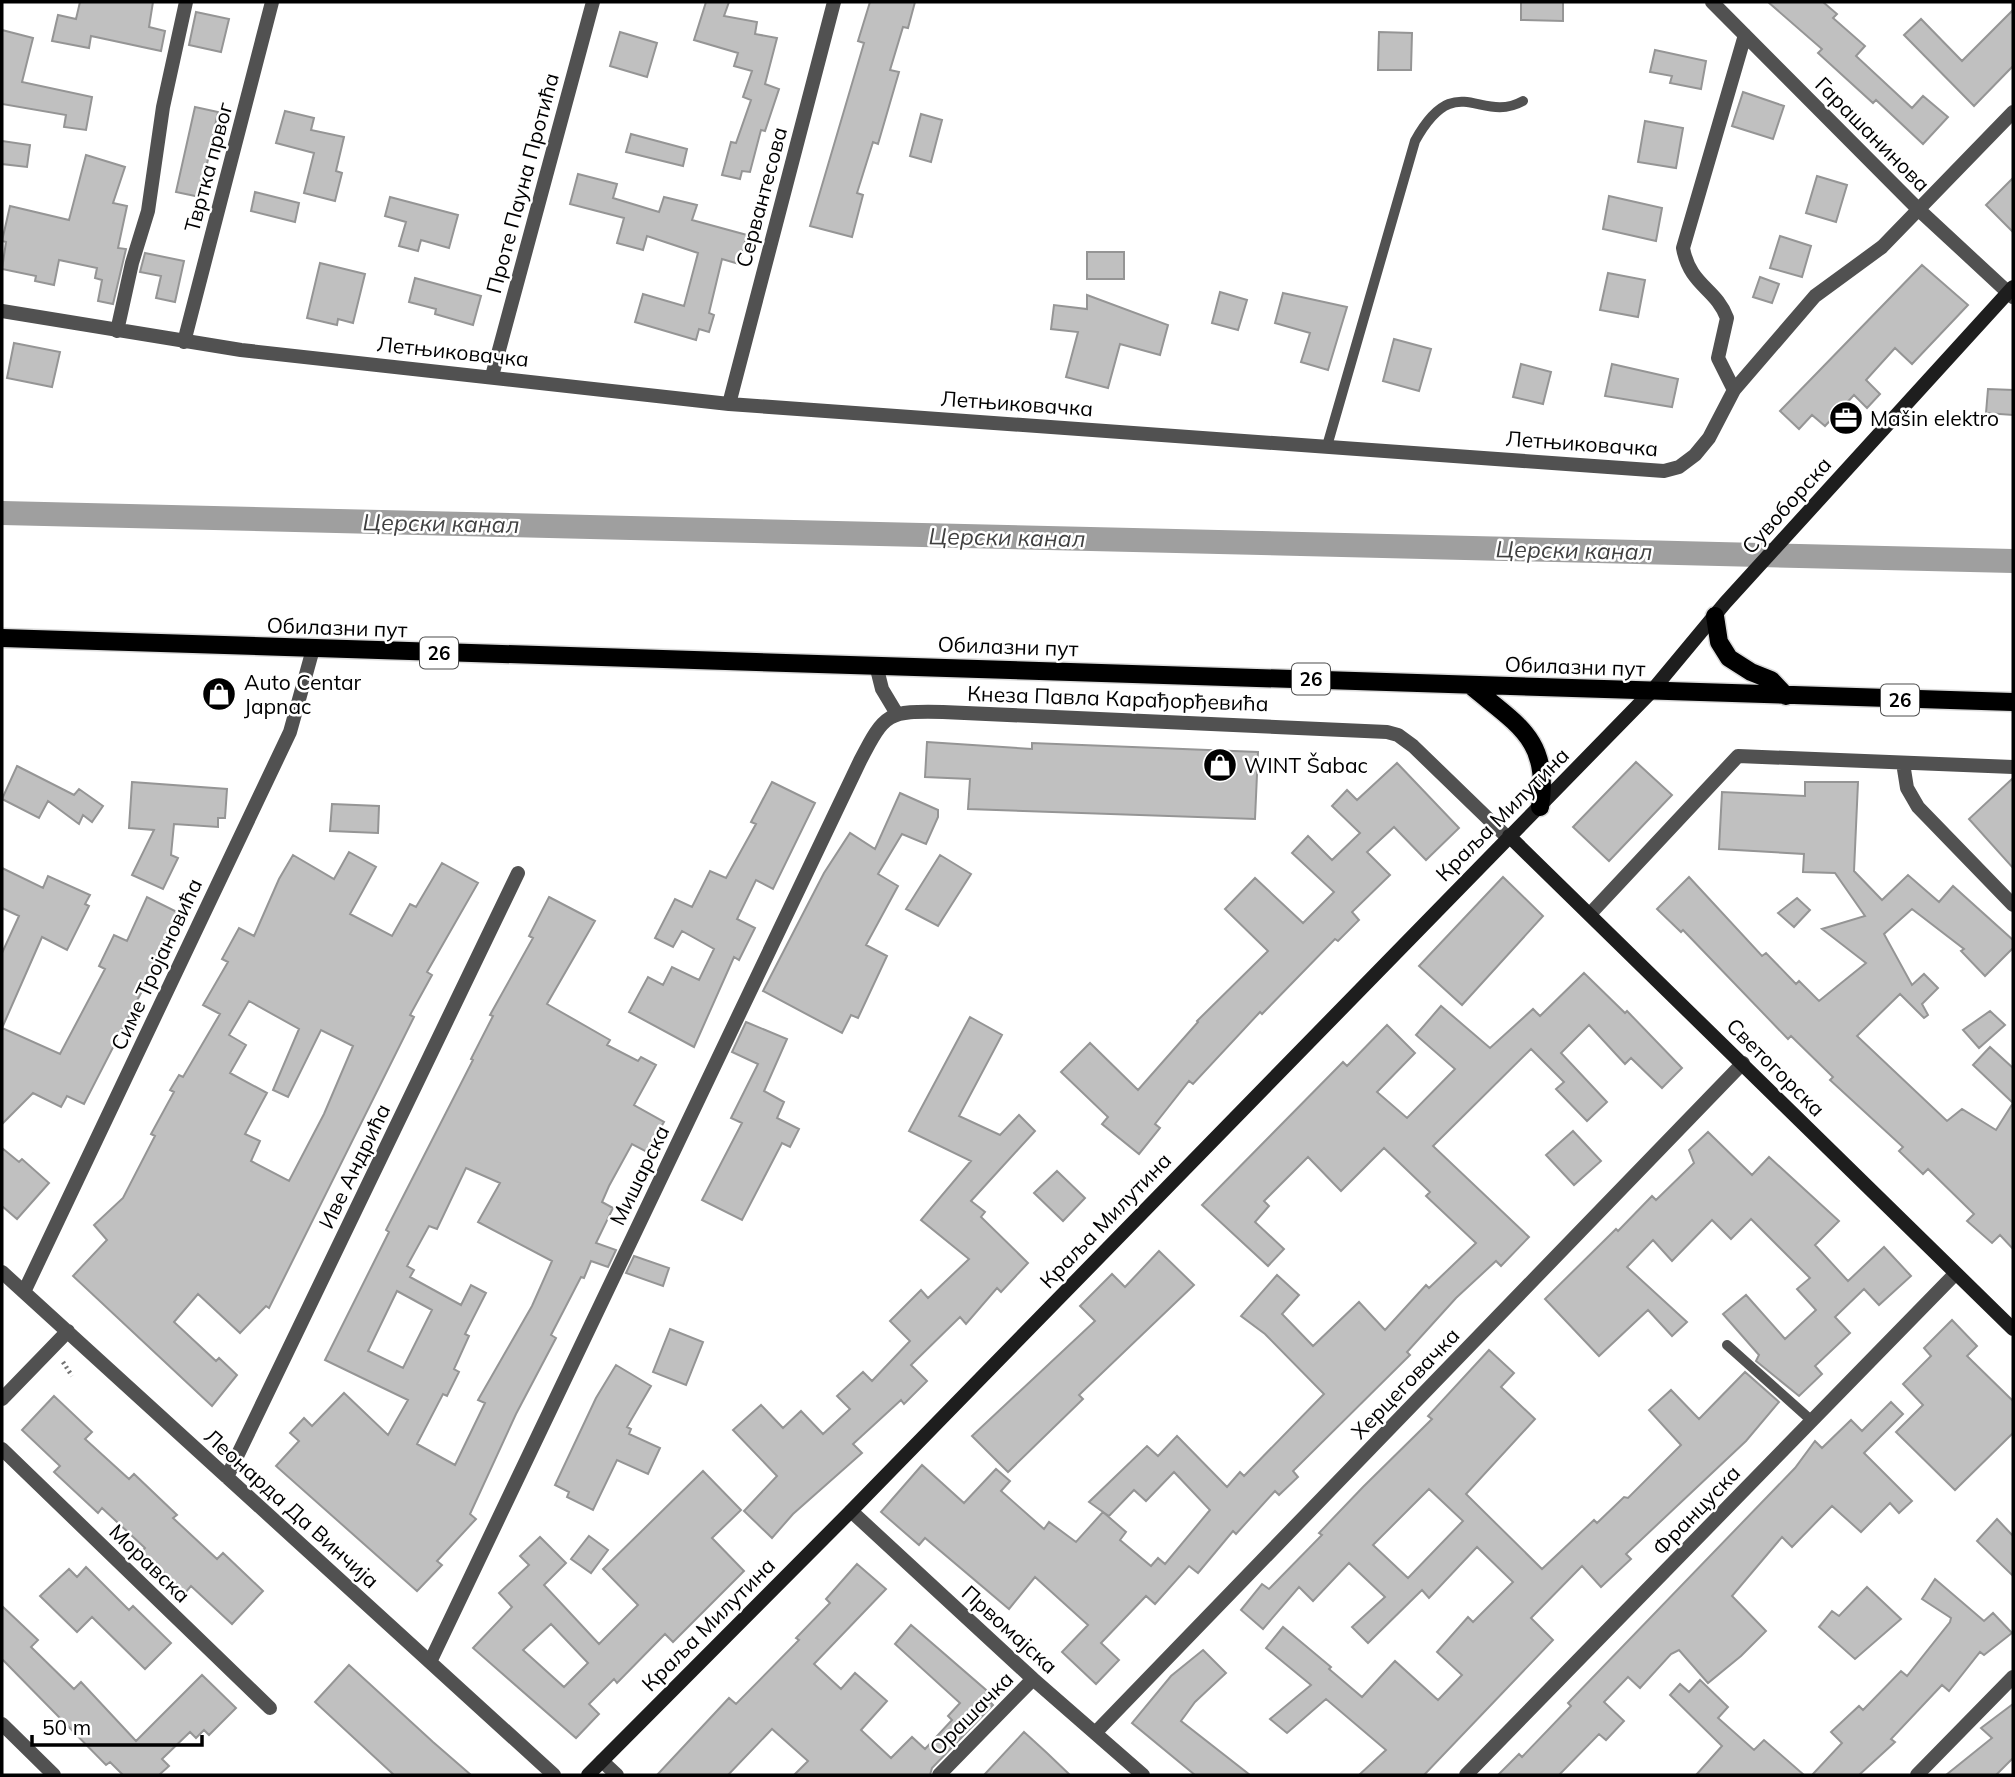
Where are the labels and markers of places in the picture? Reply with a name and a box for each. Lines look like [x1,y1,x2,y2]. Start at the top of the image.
office icon: Mašin elektro [1827,399,1865,437]
place label: Mašin elektro [1870,405,1999,431]
place label: Auto Centar Japnac [244,669,362,719]
shop icon: Auto Centar Japnac [200,675,238,713]
shop icon: WINT Šabac [1201,746,1239,784]
place label: WINT Šabac [1244,752,1368,778]

